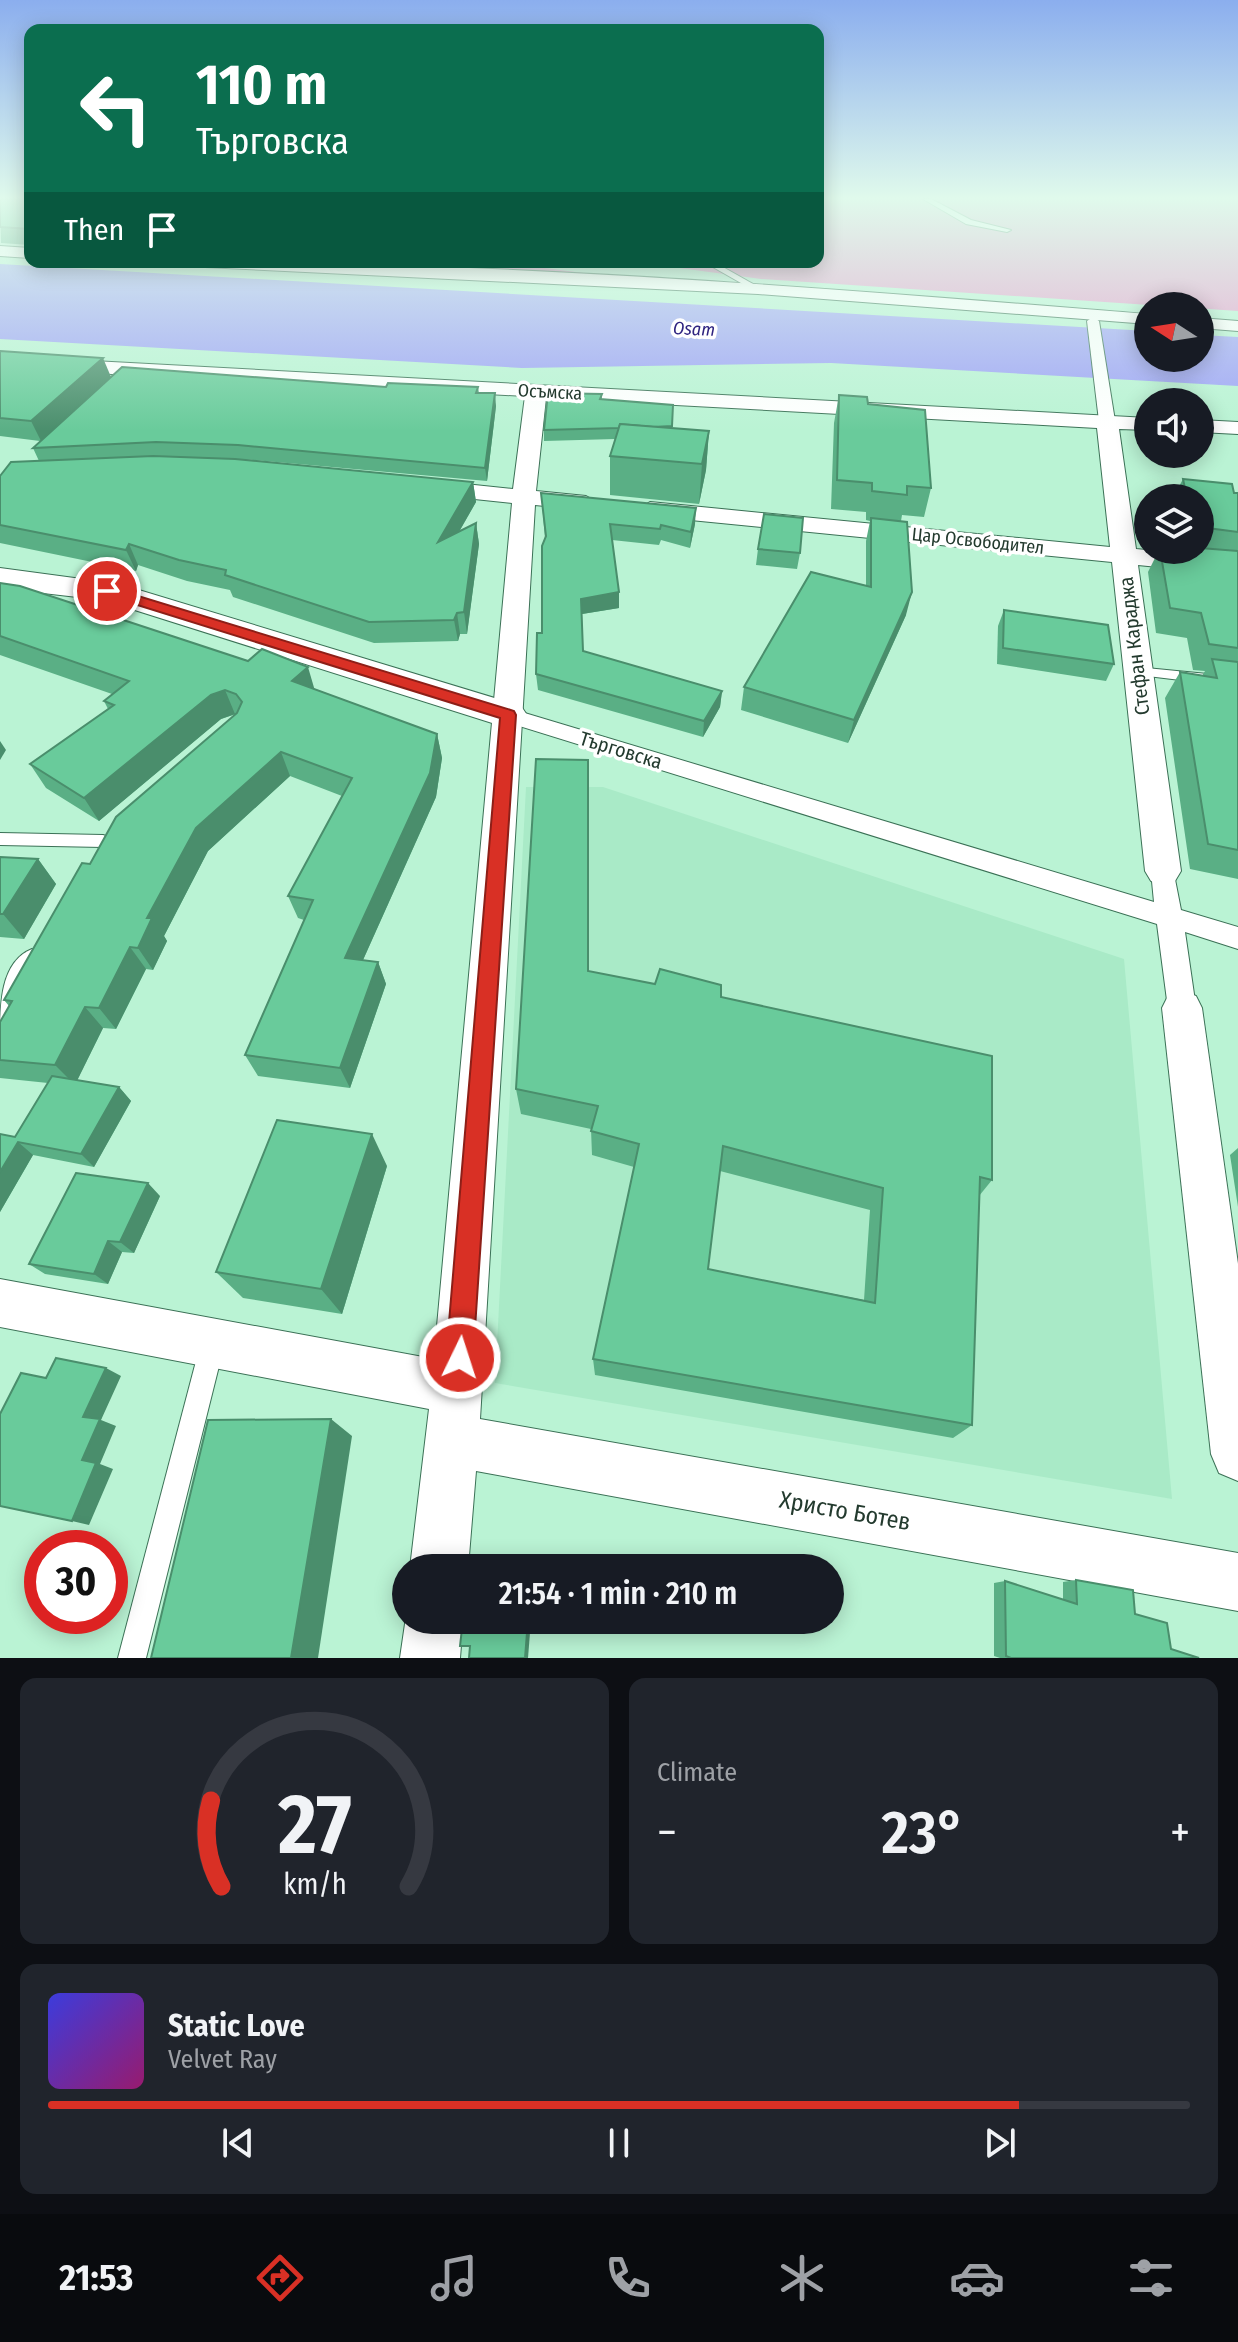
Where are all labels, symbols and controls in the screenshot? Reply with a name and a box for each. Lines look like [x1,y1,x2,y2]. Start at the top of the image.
text: 110 m [196,52,327,119]
icon: left [64,56,168,160]
text: Търговска [196,120,349,164]
icon: arrive [140,208,184,252]
text: Then [64,212,124,248]
north arrow [1134,292,1214,372]
map controls [1134,292,1214,564]
water label: Osam [672,317,716,341]
street label: Осъмска [517,379,583,405]
button: sound [1134,388,1214,468]
button: layers [1134,484,1214,564]
street label: Цар Освободител [911,523,1045,559]
pin [73,557,141,625]
icon: arrive [85,569,129,613]
street label: Стефан Караджа [1114,575,1154,717]
street label: Търговска [577,726,665,774]
position arrow [418,1316,502,1400]
street label: Христо Ботев [777,1486,913,1536]
speed limit sign: 30 [24,1530,128,1634]
text: 21:54 · 1 min · 210 m [499,1576,737,1612]
text: Climate [657,1757,737,1788]
text: 27 [277,1775,351,1875]
text: 23° [882,1797,965,1869]
text: − [657,1806,677,1859]
text: + [1170,1806,1190,1859]
text: km/h [283,1867,346,1902]
text: Static Love [168,2008,305,2044]
text: Velvet Ray [168,2044,277,2075]
icon: previous [216,2121,260,2165]
icon: pause [597,2121,641,2165]
icon: next [978,2121,1022,2165]
icon: directions [252,2250,308,2306]
icon: music [426,2250,482,2306]
icon: phone [600,2250,656,2306]
icon: climate [774,2250,830,2306]
icon: car [949,2250,1005,2306]
icon: filters [1123,2250,1179,2306]
text: 21:53 [59,2256,133,2300]

